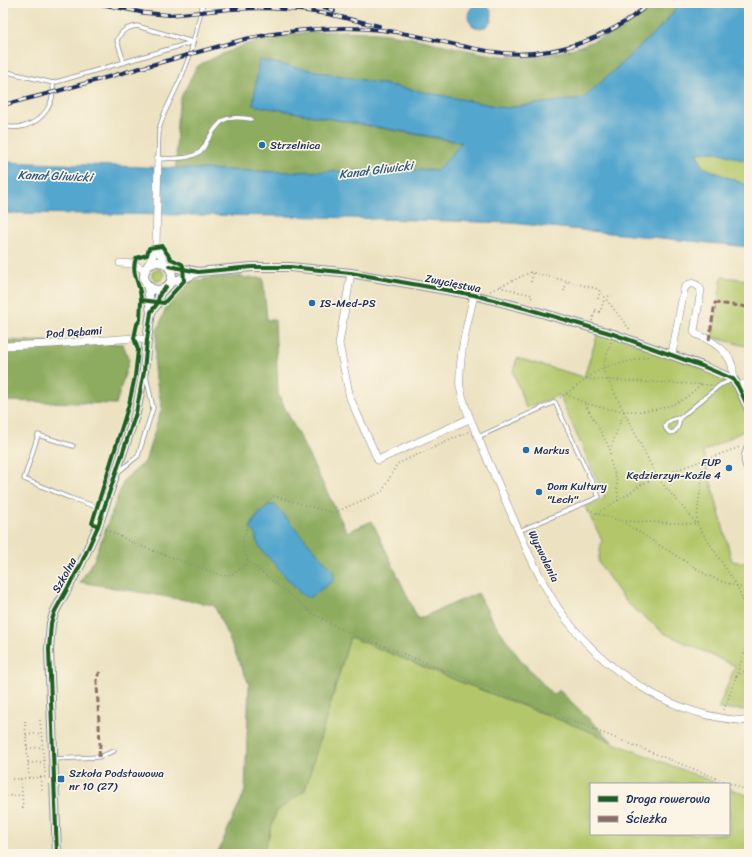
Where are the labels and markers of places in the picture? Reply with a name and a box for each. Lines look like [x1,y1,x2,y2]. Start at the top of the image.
place label: Strzelnica [270,136,321,155]
marker: Strzelnica [257,140,267,150]
place label: IS-Med-PS [319,294,376,313]
marker: IS-Med-PS [307,298,317,308]
place label: Markus [534,441,570,460]
marker: Markus [521,445,531,455]
place label: FUP Kędzierzyn-Koźle 4 [626,453,722,485]
marker: FUP Kędzierzyn-Koźle 4 [724,463,734,473]
place label: Dom Kultury "Lech" [547,477,607,509]
marker: Dom Kultury "Lech" [534,487,544,497]
place label: Szkoła Podstawowa nr 10 (27) [69,764,164,796]
marker: Szkoła Podstawowa nr 10 (27) [56,774,66,784]

